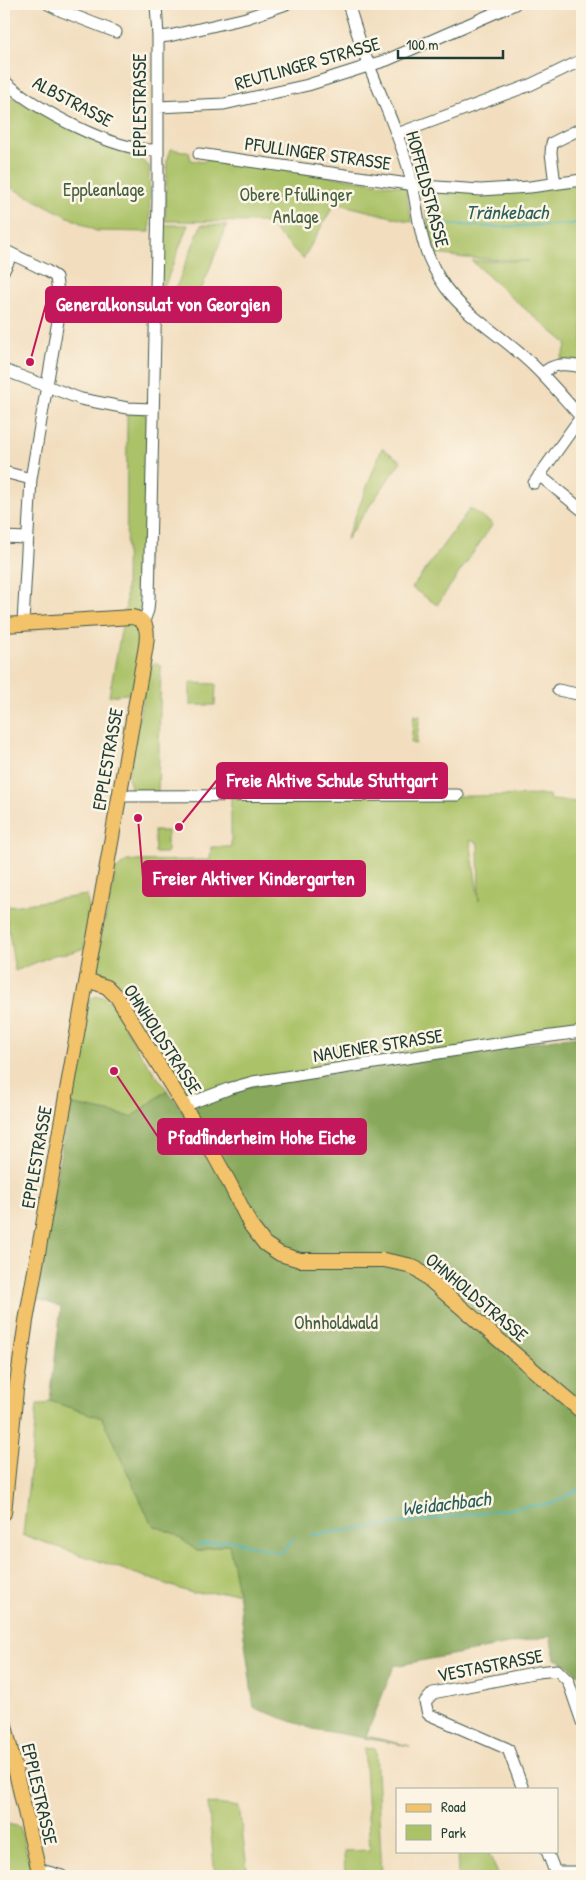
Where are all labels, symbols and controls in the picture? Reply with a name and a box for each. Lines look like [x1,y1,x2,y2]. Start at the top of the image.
scale bar [398,28,504,60]
street label: REUTLINGER STRASSE [231,30,383,96]
text: 100 m [406,34,439,55]
street label: EPPLESTRASSE [126,53,152,157]
street label: ALBSTRASSE [28,69,118,133]
street label: HOFFELDSTRASSE [400,128,456,251]
street label: PFULLINGER STRASSE [243,130,393,176]
park label: Eppleanlage [63,176,145,202]
park label: Obere Pfullinger Anlage [239,181,353,229]
water label: Tränkebach [466,198,550,225]
callout: Generalkonsulat von Georgien [46,287,281,322]
text: Generalkonsulat von Georgien [56,290,270,318]
street label: EPPLESTRASSE [85,705,129,812]
callout: Freie Aktive Schule Stuttgart [217,763,447,798]
text: Freie Aktive Schule Stuttgart [226,766,438,794]
callout: Freier Aktiver Kindergarten [143,861,365,896]
text: Freier Aktiver Kindergarten [152,864,355,892]
street label: OHNHOLDSTRASSE [118,979,209,1100]
street label: NAUENER STRASSE [311,1022,445,1068]
street label: EPPLESTRASSE [14,1103,58,1210]
callout: Pfadfinderheim Hohe Eiche [158,1119,366,1154]
text: Pfadfinderheim Hohe Eiche [168,1123,356,1150]
street label: OHNHOLDSTRASSE [420,1246,534,1348]
park label: Ohnholdwald [294,1309,379,1335]
water label: Weidachbach [400,1484,493,1522]
street label: VESTASTRASSE [435,1642,546,1688]
street label: EPPLESTRASSE [16,1741,64,1848]
legend [396,1788,558,1852]
text: Road [441,1796,466,1817]
text: Park [441,1822,466,1843]

